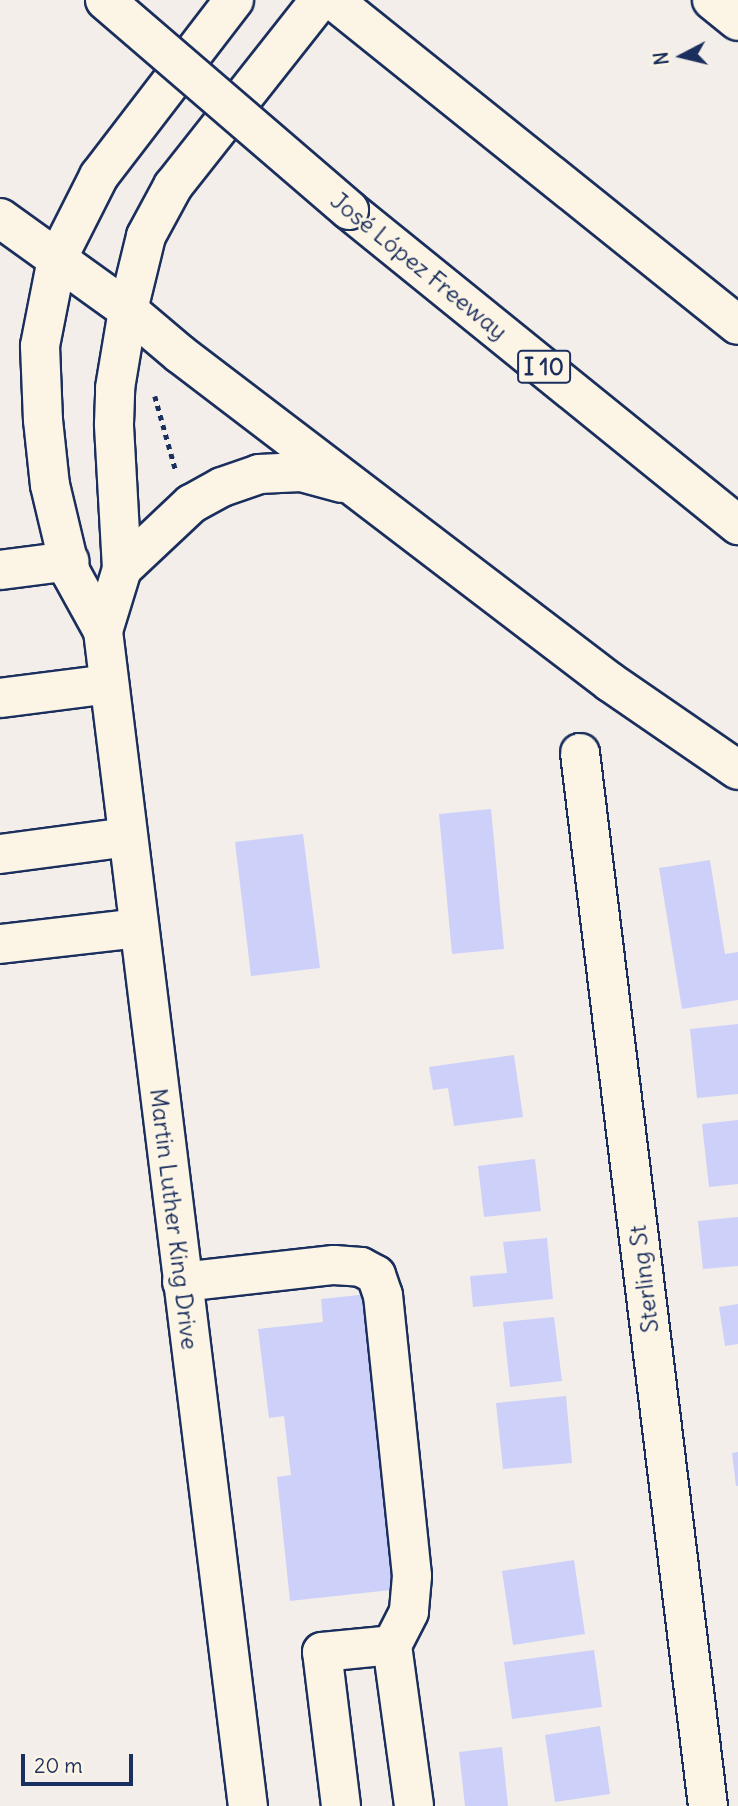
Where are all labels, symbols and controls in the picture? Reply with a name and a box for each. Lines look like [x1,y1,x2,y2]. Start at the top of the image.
north arrow [647,21,717,91]
text: N [648,51,674,67]
street label: José López Freeway [325,186,513,346]
road number: I 10 [516,348,572,386]
street label: Martin Luther King Drive [144,1087,204,1351]
street label: Sterling St [623,1224,665,1334]
scale bar [24,1740,136,1784]
text: 20 m [34,1752,83,1779]

